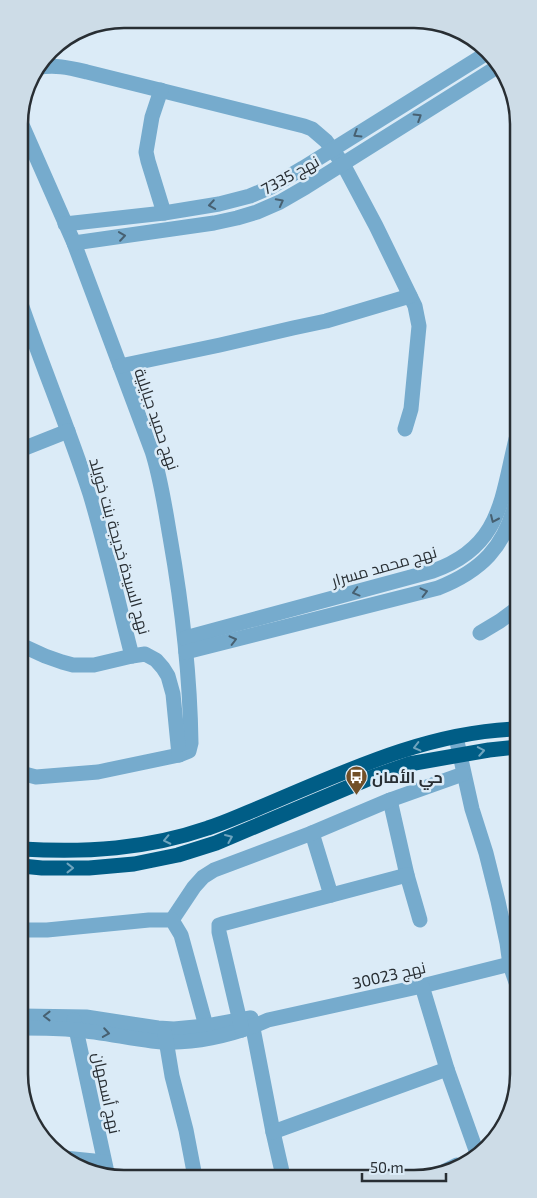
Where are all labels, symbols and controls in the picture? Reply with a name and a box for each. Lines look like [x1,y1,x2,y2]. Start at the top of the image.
one-way arrow [413,113,422,123]
one-way arrow [354,128,363,138]
street label: نهج 7335 [258,151,323,201]
one-way arrow [275,198,284,208]
one-way arrow [208,200,217,210]
one-way arrow [118,232,126,242]
street label: نهج حميد جبايلية [128,365,184,473]
street label: نهج السيدة خديجة بنت خويلد [83,455,155,637]
one-way arrow [489,514,500,523]
street label: نهج محمد مسرار [328,541,439,593]
one-way arrow [352,586,361,597]
one-way arrow [420,587,429,598]
one-way arrow [228,635,237,646]
one-way arrow [414,741,422,751]
one-way arrow [476,747,485,757]
bus stop icon: حي الأمان [344,765,368,796]
place label: حي الأمان [372,767,443,790]
one-way arrow [224,833,233,844]
one-way arrow [162,834,171,844]
one-way arrow [66,863,74,873]
street label: نهج 30023 [350,957,428,995]
one-way arrow [43,1010,51,1021]
one-way arrow [101,1028,110,1038]
street label: نهج أسمهان [87,1050,125,1136]
scale bar [362,1150,446,1182]
text: 50 m [370,1158,404,1176]

